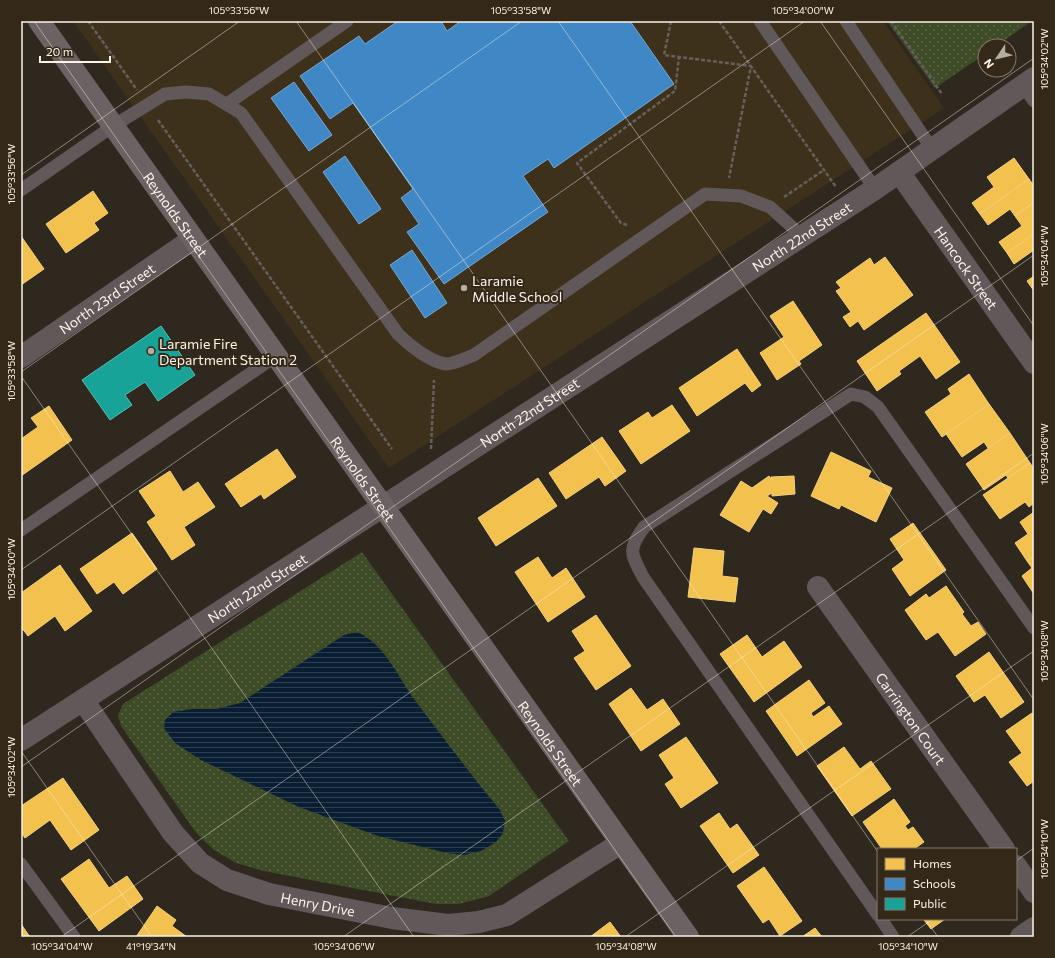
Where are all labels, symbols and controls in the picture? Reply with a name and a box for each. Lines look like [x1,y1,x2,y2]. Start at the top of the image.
text: 105°33'56"W [209,4,269,16]
text: 105°33'58"W [491,4,551,16]
text: 105°34'00"W [772,4,834,16]
text: 105°34'02"W [1038,29,1050,89]
scale bar [40,38,110,64]
north arrow [977,38,1017,78]
text: 20 m [46,44,73,58]
text: N [981,57,996,71]
text: 105°33'56"W [5,144,17,204]
street label: Reynolds Street [140,169,212,260]
street label: North 22nd Street [749,198,855,275]
street label: Hancock Street [931,223,1002,313]
text: 105°34'04"W [1038,225,1050,287]
street label: North 23rd Street [56,259,158,337]
place label: Laramie Middle School [472,272,562,305]
marker: Laramie Middle School [459,283,469,293]
place label: Laramie Fire Department Station 2 [159,335,297,368]
text: 105°33'58"W [5,341,17,401]
marker: Laramie Fire Department Station 2 [146,346,156,356]
street label: North 22nd Street [476,374,582,450]
text: 105°34'06"W [1038,423,1050,485]
street label: Reynolds Street [327,433,399,525]
text: 105°34'00"W [5,538,17,600]
street label: North 22nd Street [204,549,310,626]
text: 105°34'08"W [1038,620,1050,682]
street label: Carrington Court [873,669,950,768]
street label: Reynolds Street [515,697,587,789]
text: 105°34'02"W [5,737,17,797]
text: 105°34'10"W [1038,819,1050,879]
legend [877,848,1017,920]
text: Homes [913,856,951,870]
text: Schools [913,876,956,890]
street label: Henry Drive [279,888,357,919]
text: Public [913,896,946,910]
text: 105°34'04"W [31,940,93,952]
text: 41°19'34"N [126,940,176,952]
text: 105°34'06"W [313,940,375,952]
text: 105°34'08"W [595,940,657,952]
text: 105°34'10"W [878,940,938,952]

